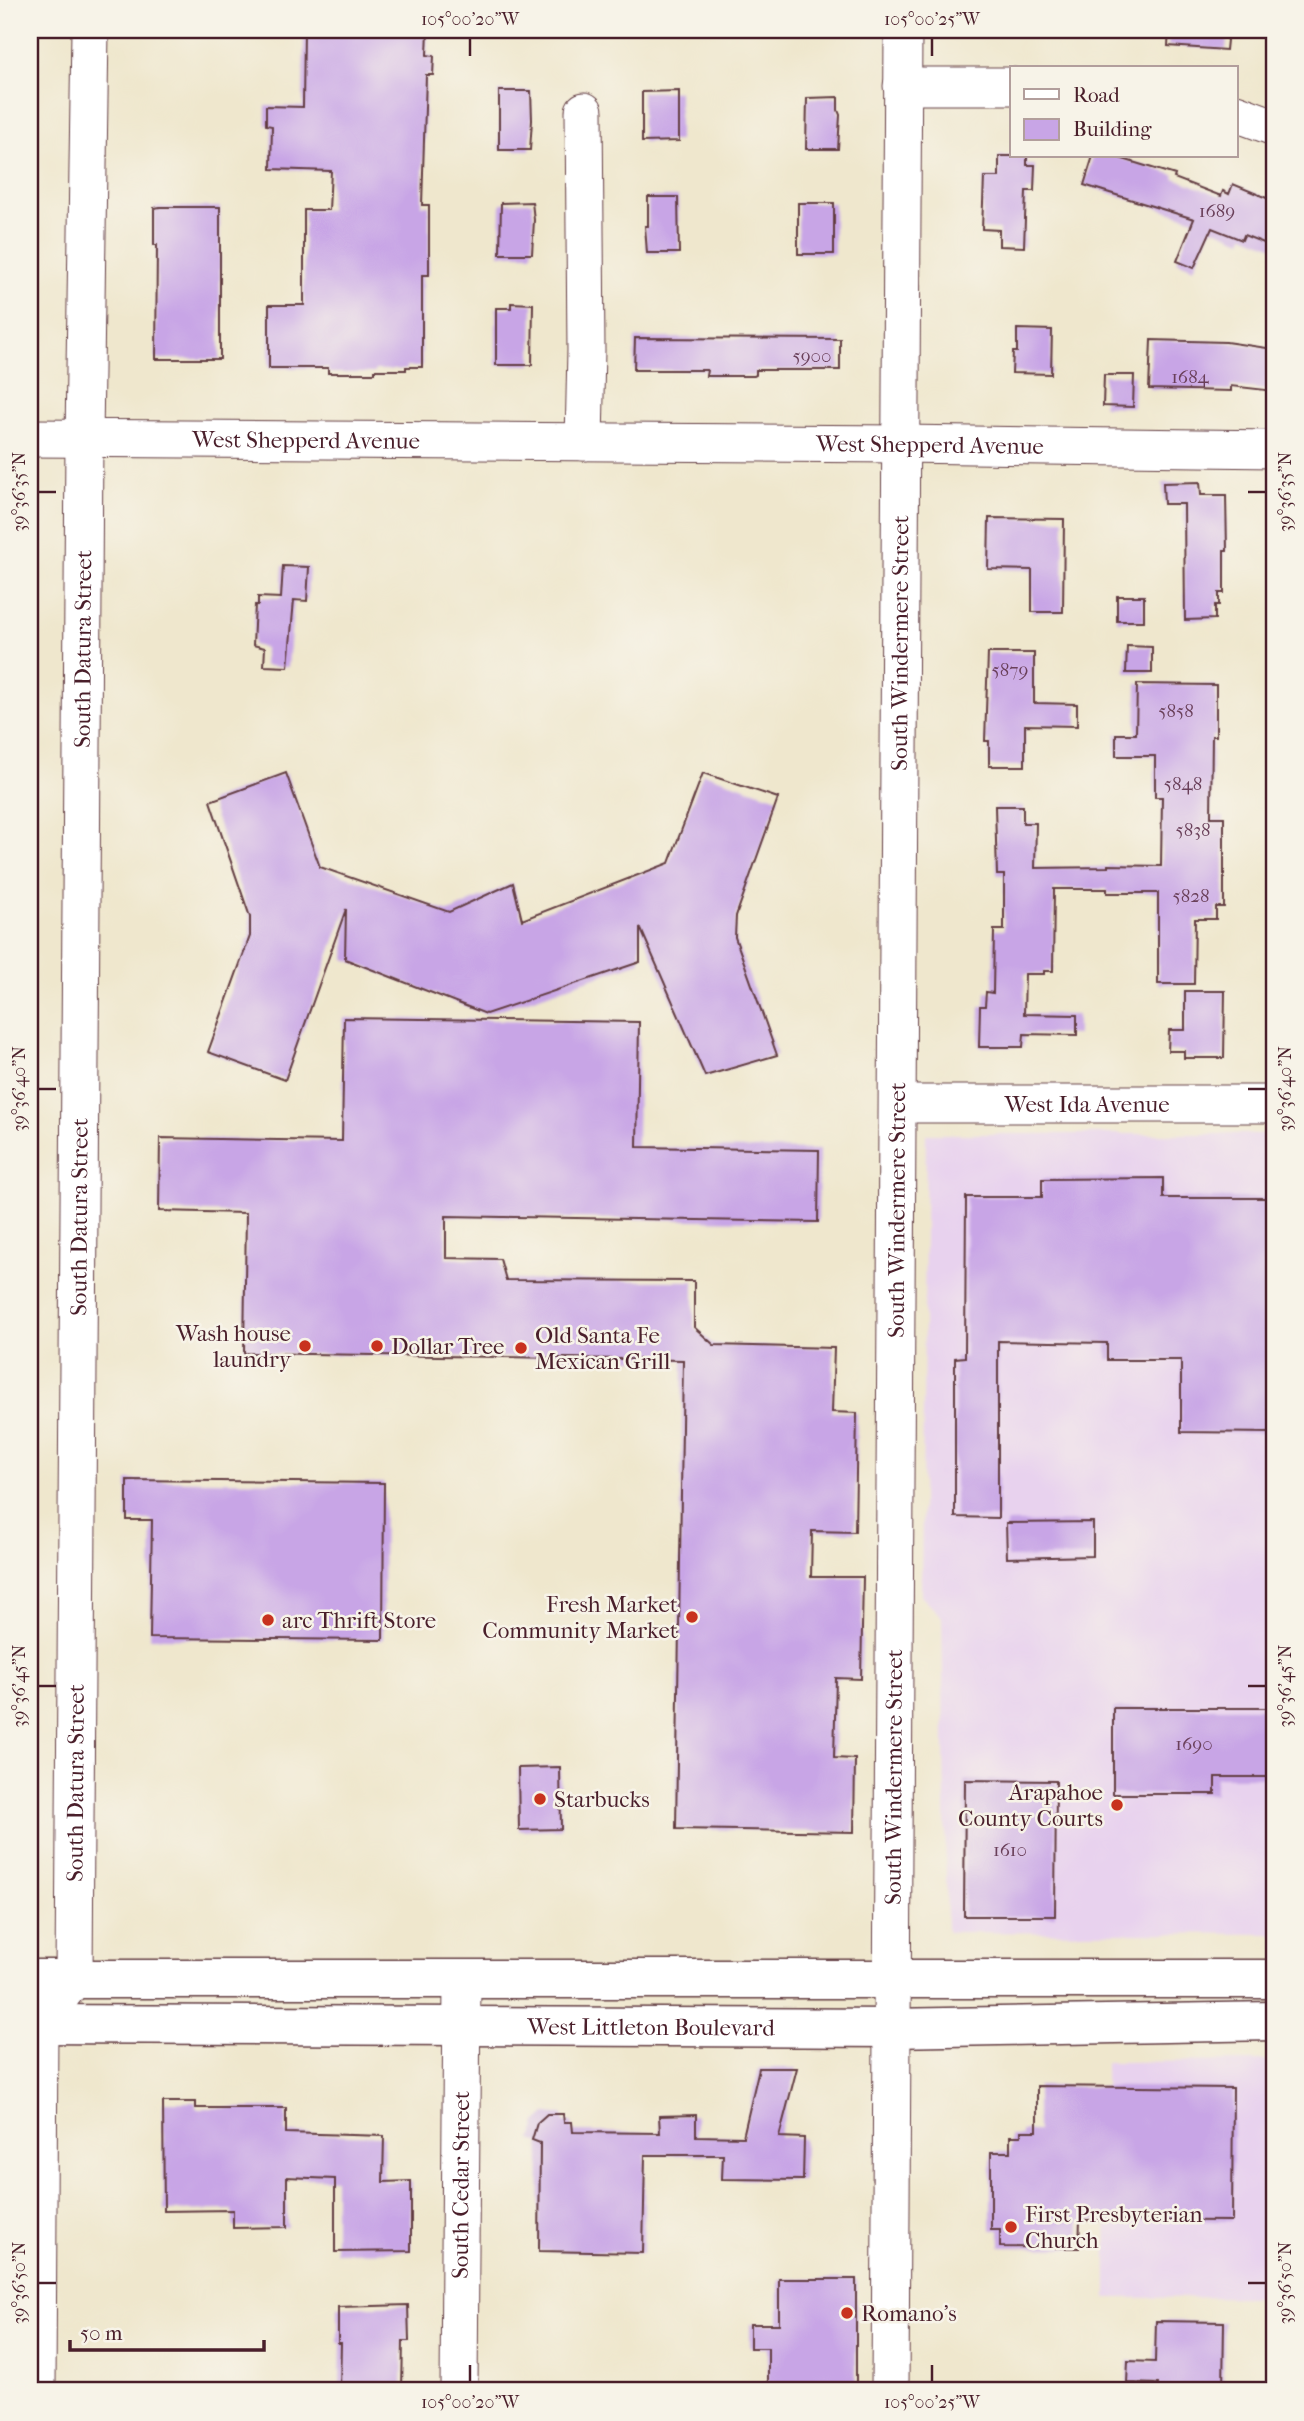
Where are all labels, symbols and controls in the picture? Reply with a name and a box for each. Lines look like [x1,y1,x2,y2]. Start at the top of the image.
text: 105°00'20"W [421,9,520,30]
text: 105°00'25"W [884,9,981,30]
legend [1010,66,1238,158]
text: Road [1073,83,1120,107]
text: Building [1073,117,1152,141]
house number: 1689 [1199,200,1235,222]
house number: 5900 [792,345,832,367]
house number: 1684 [1171,366,1210,388]
street label: West Shepperd Avenue [191,426,420,455]
street label: West Shepperd Avenue [815,430,1044,460]
text: 39°36'35"N [9,452,30,532]
text: 39°36'35"N [1275,452,1296,532]
street label: South Windermere Street [886,515,914,771]
street label: South Datura Street [69,550,97,748]
house number: 5879 [992,659,1028,681]
house number: 5858 [1158,700,1194,722]
house number: 5848 [1164,773,1202,795]
house number: 5838 [1175,819,1211,841]
house number: 5828 [1172,885,1210,907]
text: 39°36'40"N [9,1046,30,1132]
text: 39°36'40"N [1275,1046,1296,1132]
street label: South Windermere Street [883,1082,911,1338]
street label: West Ida Avenue [1003,1091,1170,1118]
street label: South Datura Street [65,1118,94,1316]
place label: Wash house laundry [175,1320,292,1373]
place label: Old Santa Fe Mexican Grill [535,1322,671,1375]
place label: Dollar Tree [391,1333,504,1360]
marker: Wash house laundry [297,1338,313,1354]
marker: Dollar Tree [369,1338,385,1354]
marker: Old Santa Fe Mexican Grill [513,1340,529,1356]
place label: Fresh Market Community Market [482,1591,678,1644]
place label: arc Thrift Store [282,1607,436,1634]
marker: Fresh Market Community Market [684,1609,700,1625]
marker: arc Thrift Store [260,1612,276,1628]
text: 39°36'45"N [9,1644,30,1727]
text: 39°36'45"N [1275,1644,1296,1727]
street label: South Windermere Street [880,1649,908,1905]
street label: South Datura Street [62,1684,90,1882]
house number: 1690 [1175,1733,1213,1755]
place label: Arapahoe County Courts [958,1779,1103,1832]
place label: Starbucks [554,1786,650,1813]
marker: Starbucks [532,1791,548,1807]
marker: Arapahoe County Courts [1109,1797,1125,1813]
house number: 1610 [993,1839,1027,1861]
street label: West Littleton Boulevard [526,2013,775,2041]
street label: South Cedar Street [447,2091,475,2279]
place label: First Presbyterian Church [1025,2201,1203,2254]
marker: First Presbyterian Church [1003,2219,1019,2235]
text: 39°36'50"N [9,2241,30,2324]
text: 39°36'50"N [1275,2241,1296,2324]
place label: Romano's [861,2300,957,2327]
marker: Romano's [839,2305,855,2321]
scale bar [70,2309,264,2353]
text: 50 m [80,2321,123,2345]
text: 105°00'20"W [421,2392,520,2413]
text: 105°00'25"W [884,2392,981,2413]

